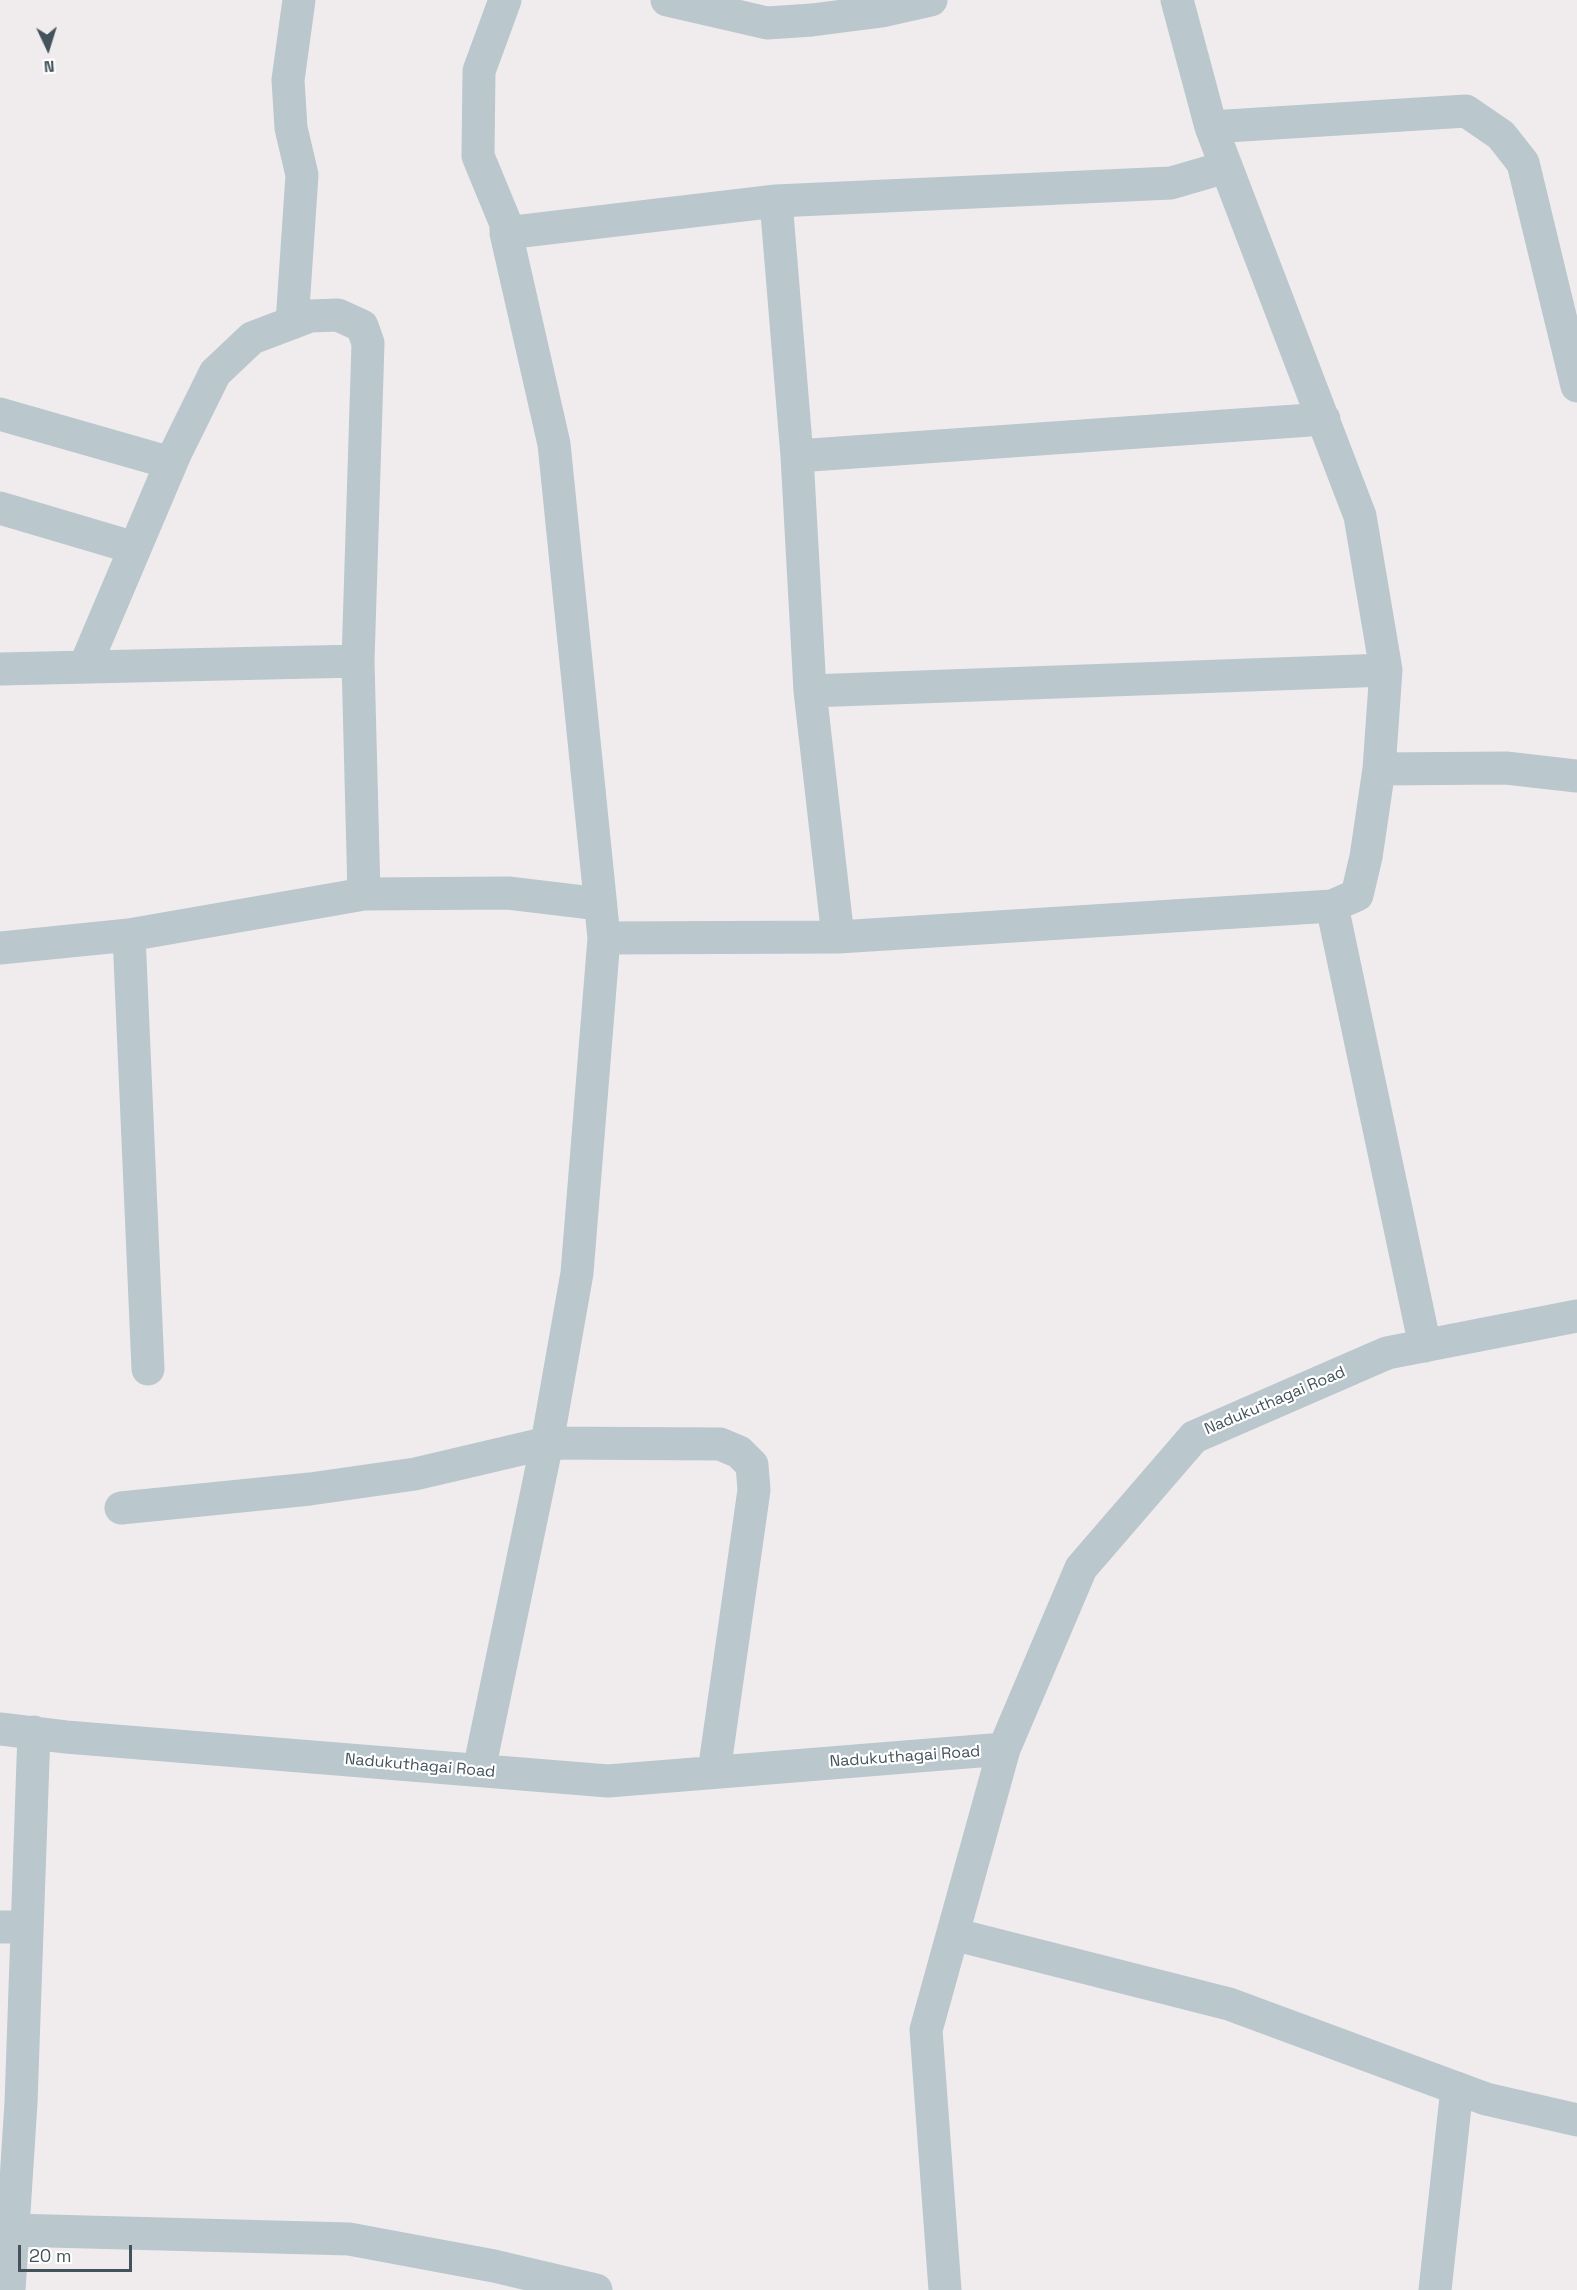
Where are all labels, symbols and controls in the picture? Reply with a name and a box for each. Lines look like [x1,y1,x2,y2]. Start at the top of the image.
north arrow [18,18,78,78]
text: N [43,56,55,77]
street label: Nadukuthagai Road [1202,1363,1348,1439]
street label: Nadukuthagai Road [829,1742,981,1772]
street label: Nadukuthagai Road [344,1750,496,1782]
scale bar [21,2233,135,2271]
text: 20 m [29,2244,72,2267]

